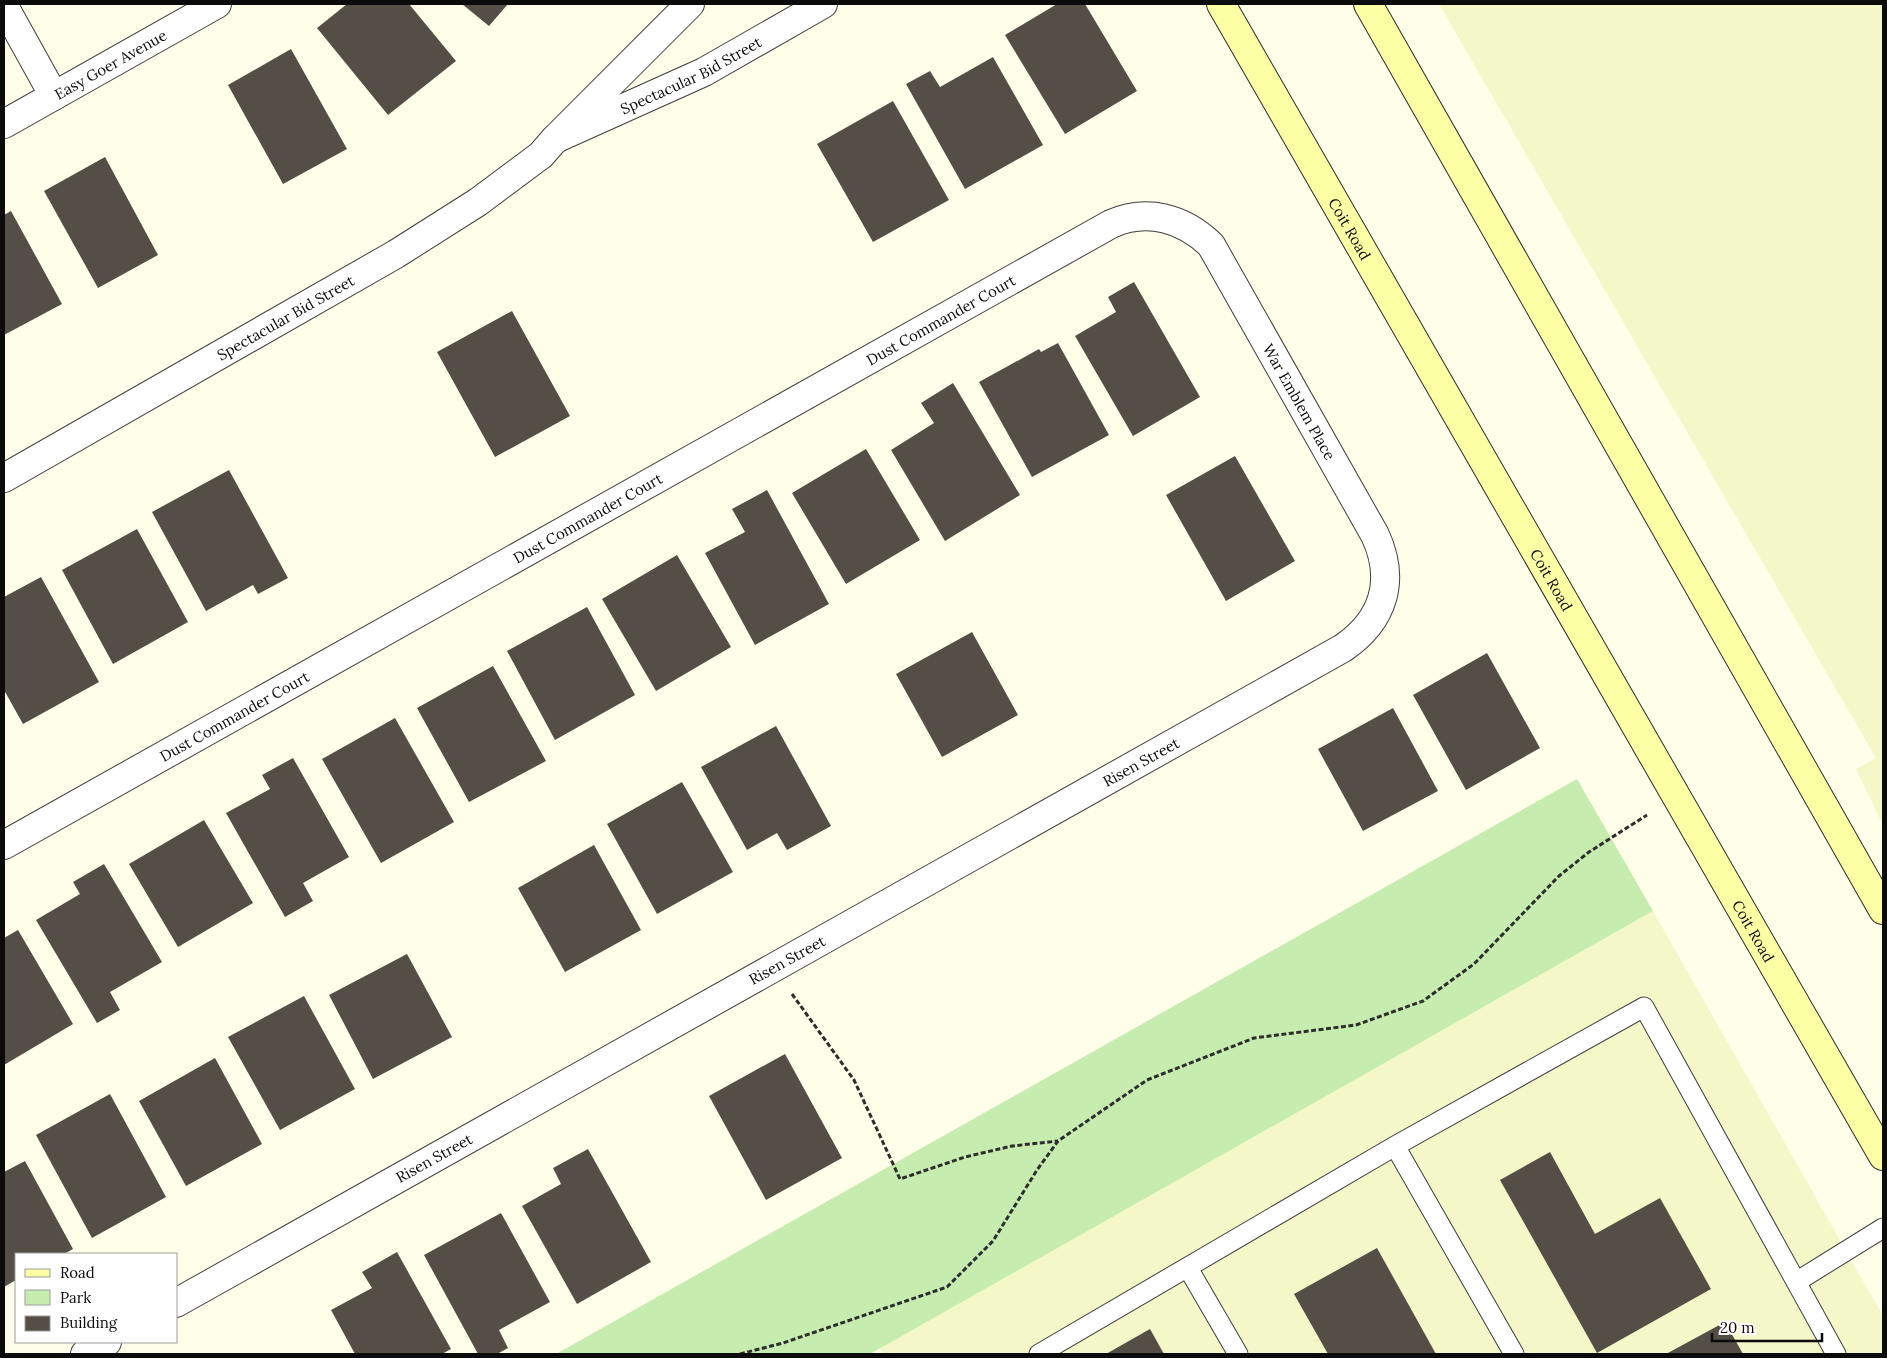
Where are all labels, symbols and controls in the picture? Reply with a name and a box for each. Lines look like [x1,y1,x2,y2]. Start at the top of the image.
street label: Easy Goer Avenue [51,25,170,103]
street label: Spectacular Bid Street [617,32,765,118]
street label: Coit Road [1325,194,1375,263]
street label: Spectacular Bid Street [213,270,358,364]
street label: Dust Commander Court [863,270,1019,369]
street label: War Emblem Place [1259,340,1340,463]
street label: Dust Commander Court [510,468,666,567]
street label: Coit Road [1527,545,1577,614]
street label: Dust Commander Court [156,666,312,765]
street label: Risen Street [1100,733,1183,791]
street label: Coit Road [1728,896,1779,965]
street label: Risen Street [746,931,829,989]
street label: Risen Street [393,1129,476,1187]
legend [15,1253,178,1343]
text: Road [60,1263,95,1282]
text: Park [60,1288,91,1307]
scale bar [1712,1310,1822,1342]
text: Building [60,1313,118,1332]
text: 20 m [1720,1318,1755,1337]

